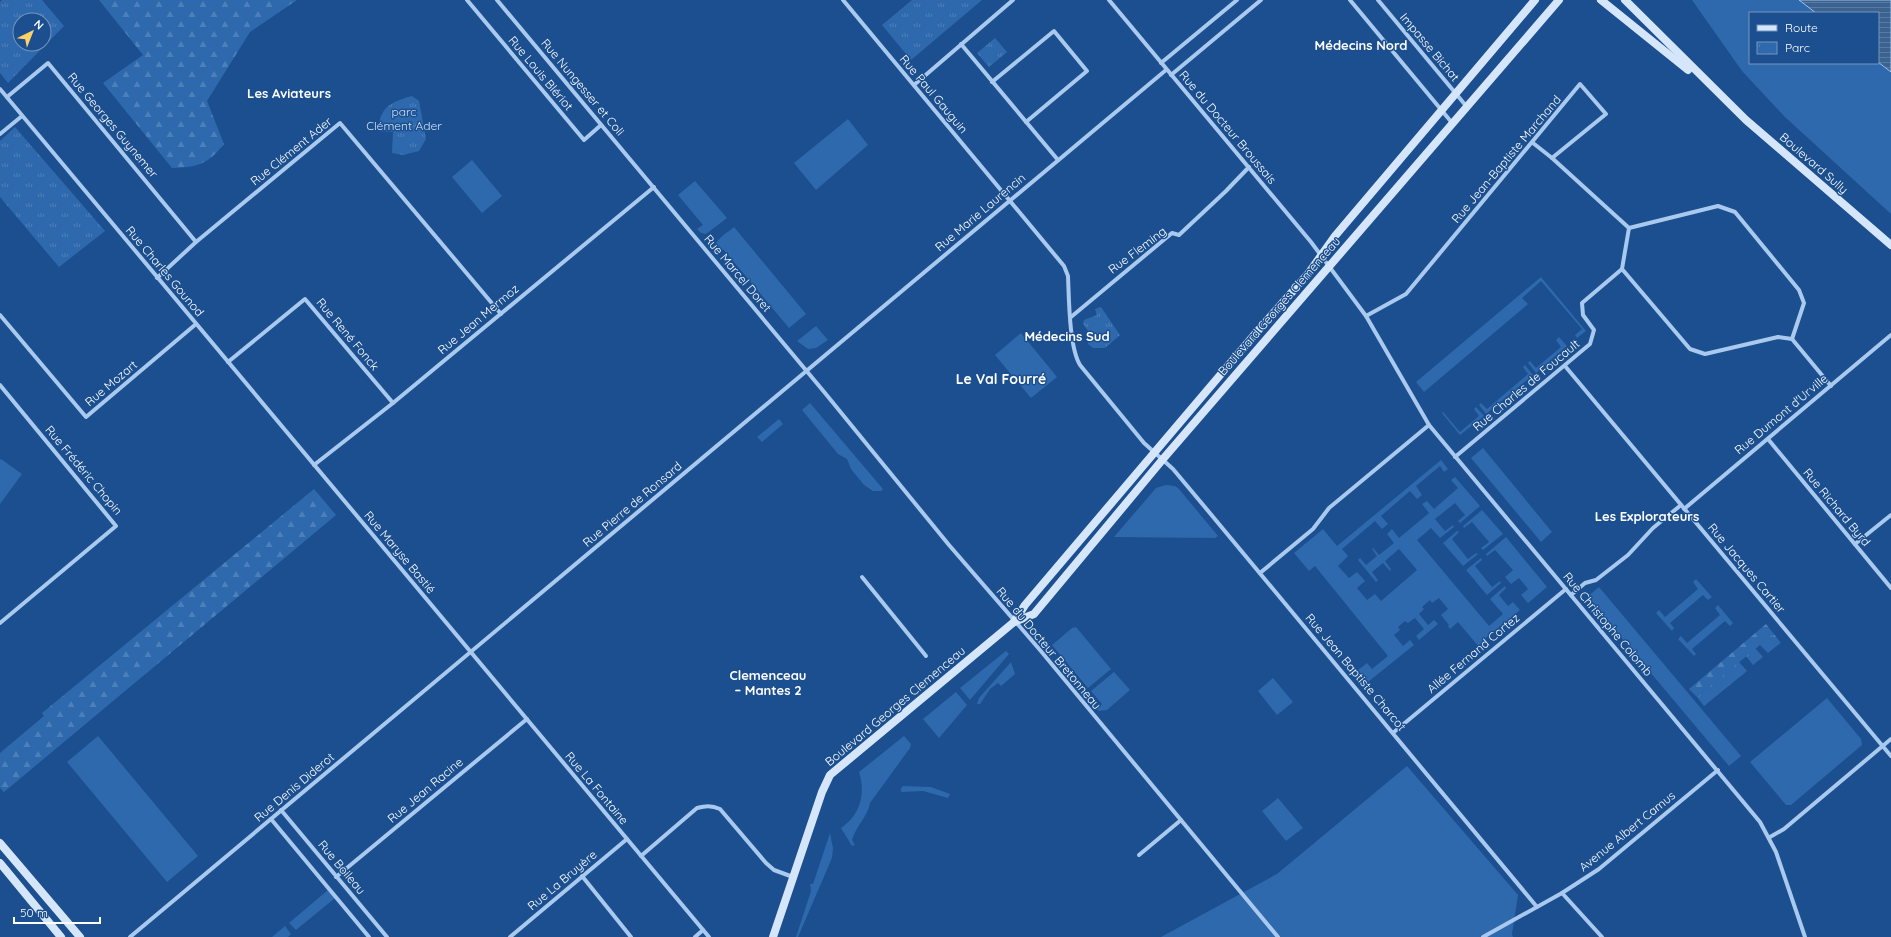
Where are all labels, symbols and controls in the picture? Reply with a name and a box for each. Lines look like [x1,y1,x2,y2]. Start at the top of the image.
street label: Impasse Bichat [1397,10,1463,84]
north arrow [12,12,52,52]
legend [1749,12,1879,64]
text: N [31,17,47,33]
text: Route [1785,20,1818,35]
street label: Rue Louis Blériot [506,33,576,113]
street label: Rue Nungesser et Coli [538,36,628,138]
district label: Médecins Nord [1315,37,1407,53]
text: Parc [1785,40,1810,55]
street label: Rue Paul Gauguin [897,52,971,136]
street label: Rue du Docteur Broussais [1176,67,1280,187]
street label: Rue Georges Guynemer [65,69,162,181]
district label: Les Aviateurs [247,85,331,101]
street label: Rue Jean-Baptiste Marchand [1448,92,1564,226]
park label: parc Clément Ader [366,104,442,133]
street label: Rue Clément Ader [247,113,335,188]
street label: Boulevard Sully [1777,129,1851,197]
street label: Rue Marie Laurencin [932,170,1028,254]
street label: Rue Charles Gounod [123,223,207,319]
street label: Rue Fleming [1105,223,1169,277]
street label: Rue Marcel Doret [701,231,775,315]
street label: Boulevard Georges Clemenceau [1215,234,1343,378]
street label: Rue Jean Mermoz [434,281,522,357]
street label: Rue René Fonck [313,295,383,373]
district label: Médecins Sud [1024,328,1110,344]
street label: Rue Charles de Foucault [1470,336,1582,434]
street label: Rue Mozart [82,357,140,409]
district label: Le Val Fourré [956,370,1046,388]
street label: Rue Dumont d'Urville [1731,370,1831,457]
street label: Rue Frédéric Chopin [42,422,126,518]
street label: Rue Pierre de Ronsard [580,458,684,550]
street label: Rue Richard Byrd [1800,465,1874,549]
street label: Rue Maryse Bastié [361,508,439,596]
district label: Les Explorateurs [1595,508,1699,524]
street label: Rue Jacques Cartier [1705,520,1789,616]
street label: Rue Christophe Colomb [1560,569,1656,679]
street label: Rue du Docteur Bretonneau [993,584,1105,712]
street label: Rue Jean Baptiste Charcot [1303,610,1409,734]
street label: Allée Fernand Cortez [1424,610,1522,696]
street label: Boulevard Georges Clemenceau [822,643,968,769]
district label: Clemenceau – Mantes 2 [730,667,806,698]
street label: Rue Denis Diderot [251,749,337,825]
street label: Rue La Fontaine [562,749,632,828]
street label: Rue Jean Racine [384,754,466,826]
street label: Avenue Albert Camus [1576,787,1678,874]
street label: Rue Boileau [315,837,369,897]
street label: Rue La Bruyère [524,847,600,913]
scale bar [14,899,100,925]
text: 50 m [20,905,48,920]

